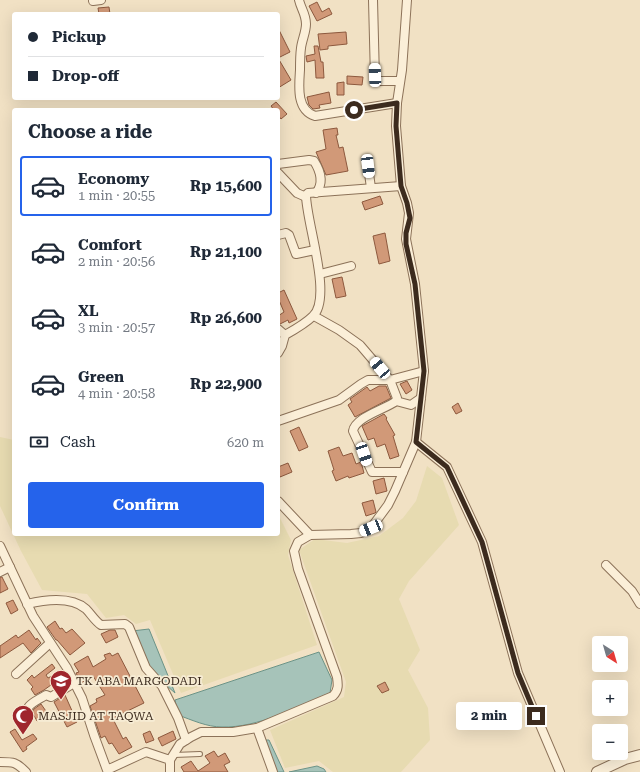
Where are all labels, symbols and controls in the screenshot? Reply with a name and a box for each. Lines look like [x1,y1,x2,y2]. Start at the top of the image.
text: Pickup [52,28,106,46]
car [369,63,381,87]
text: Drop-off [52,67,119,85]
route start [345,101,363,119]
text: Choose a ride [28,121,152,142]
car [361,153,375,179]
icon: car [30,168,66,204]
text: Economy [78,170,149,188]
text: Rp 15,600 [190,177,262,195]
text: 1 min · 20:55 [78,188,155,203]
icon: car [30,234,66,270]
text: Comfort [78,236,142,254]
text: Rp 21,100 [190,243,262,261]
text: 2 min · 20:56 [78,254,155,269]
icon: car [30,300,66,336]
text: XL [78,302,99,320]
text: Rp 26,600 [190,309,262,327]
text: 3 min · 20:57 [78,320,155,335]
car [368,355,392,381]
icon: car [30,366,66,402]
text: Green [78,368,124,386]
text: Rp 22,900 [190,375,262,393]
text: 4 min · 20:58 [78,386,155,401]
icon: cash [28,431,50,453]
text: Cash [60,433,96,451]
text: 620 m [227,435,264,450]
car [354,441,374,467]
button: Confirm [28,482,264,528]
car [358,518,384,538]
north arrow [592,636,628,672]
map controls [592,636,628,760]
school or university icon: TK ABA MARGODADI [48,668,74,701]
place label: TK ABA MARGODADI [76,674,202,688]
button: + [592,680,628,716]
callout: 2 min [456,702,522,730]
mosque icon: MASJID AT TAQWA [10,703,36,736]
route end [527,707,545,725]
text: 2 min [471,708,507,723]
place label: MASJID AT TAQWA [38,709,154,723]
button: − [592,724,628,760]

